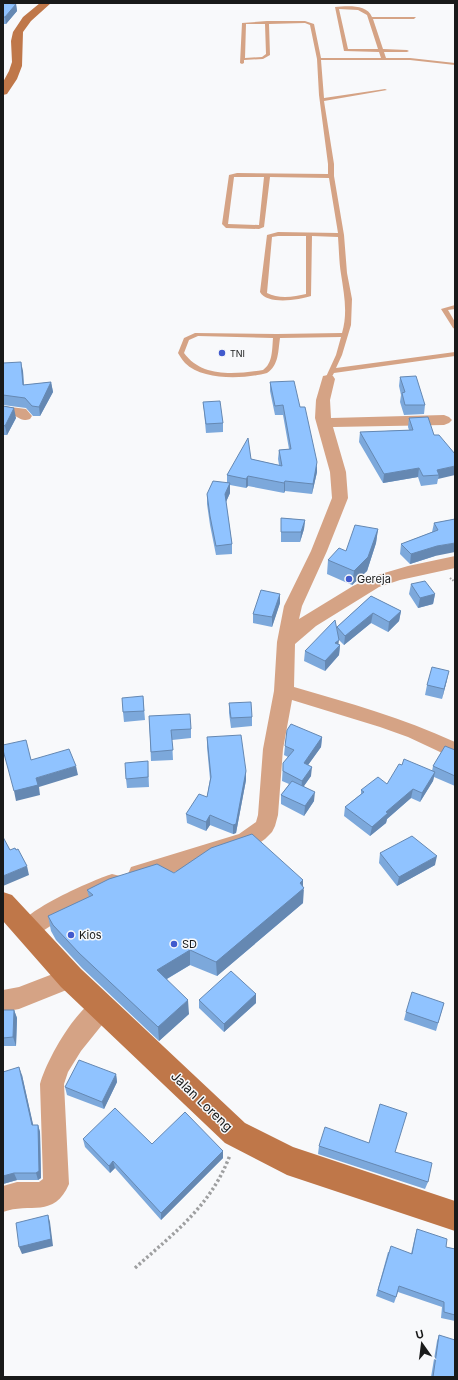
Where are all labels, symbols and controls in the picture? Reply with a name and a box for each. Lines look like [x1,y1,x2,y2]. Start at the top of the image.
marker: TNI [217,348,227,358]
place label: TNI [230,348,245,359]
place label: Gereja [357,572,391,586]
marker: Gereja [344,574,354,584]
place label: Kios [79,928,102,942]
marker: Kios [66,930,76,940]
place label: SD [182,937,197,951]
marker: SD [169,939,179,949]
street label: Jalan Loreng [168,1068,236,1134]
north arrow [402,1324,442,1364]
text: U [414,1327,425,1342]

